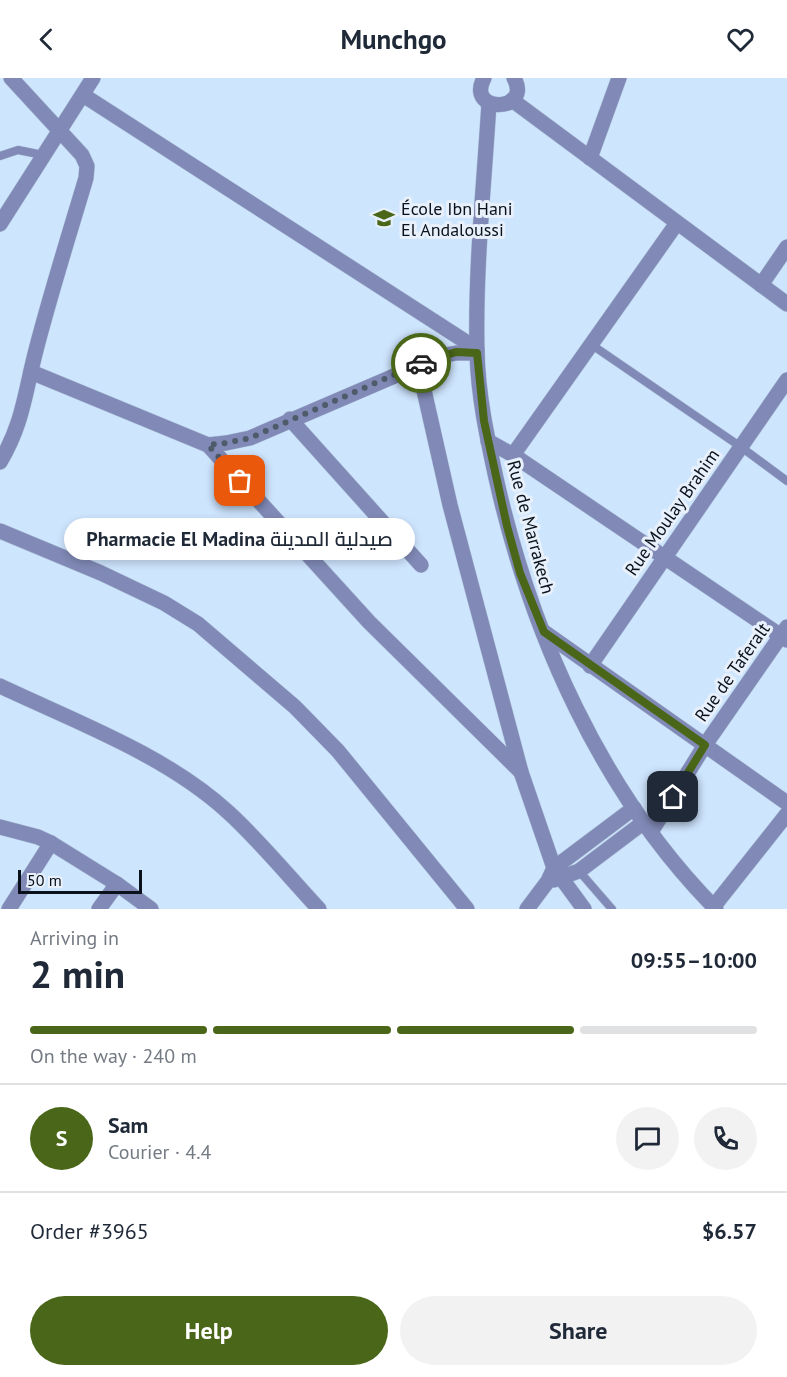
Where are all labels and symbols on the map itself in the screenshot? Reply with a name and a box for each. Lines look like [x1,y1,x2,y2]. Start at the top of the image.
place label: École Ibn Hani El Andaloussi [401,197,513,241]
school or university icon: École Ibn Hani El Andaloussi [372,206,396,230]
courier [391,333,451,393]
street label: Rue Moulay Brahim [620,444,724,580]
pin [214,455,265,506]
street label: Rue de Marrakech [502,458,560,596]
callout: Pharmacie El Madina صيدلية المدينة [64,517,416,559]
street label: Rue de Taferalt [689,618,775,726]
pin [647,771,698,822]
scale bar [18,867,142,894]

